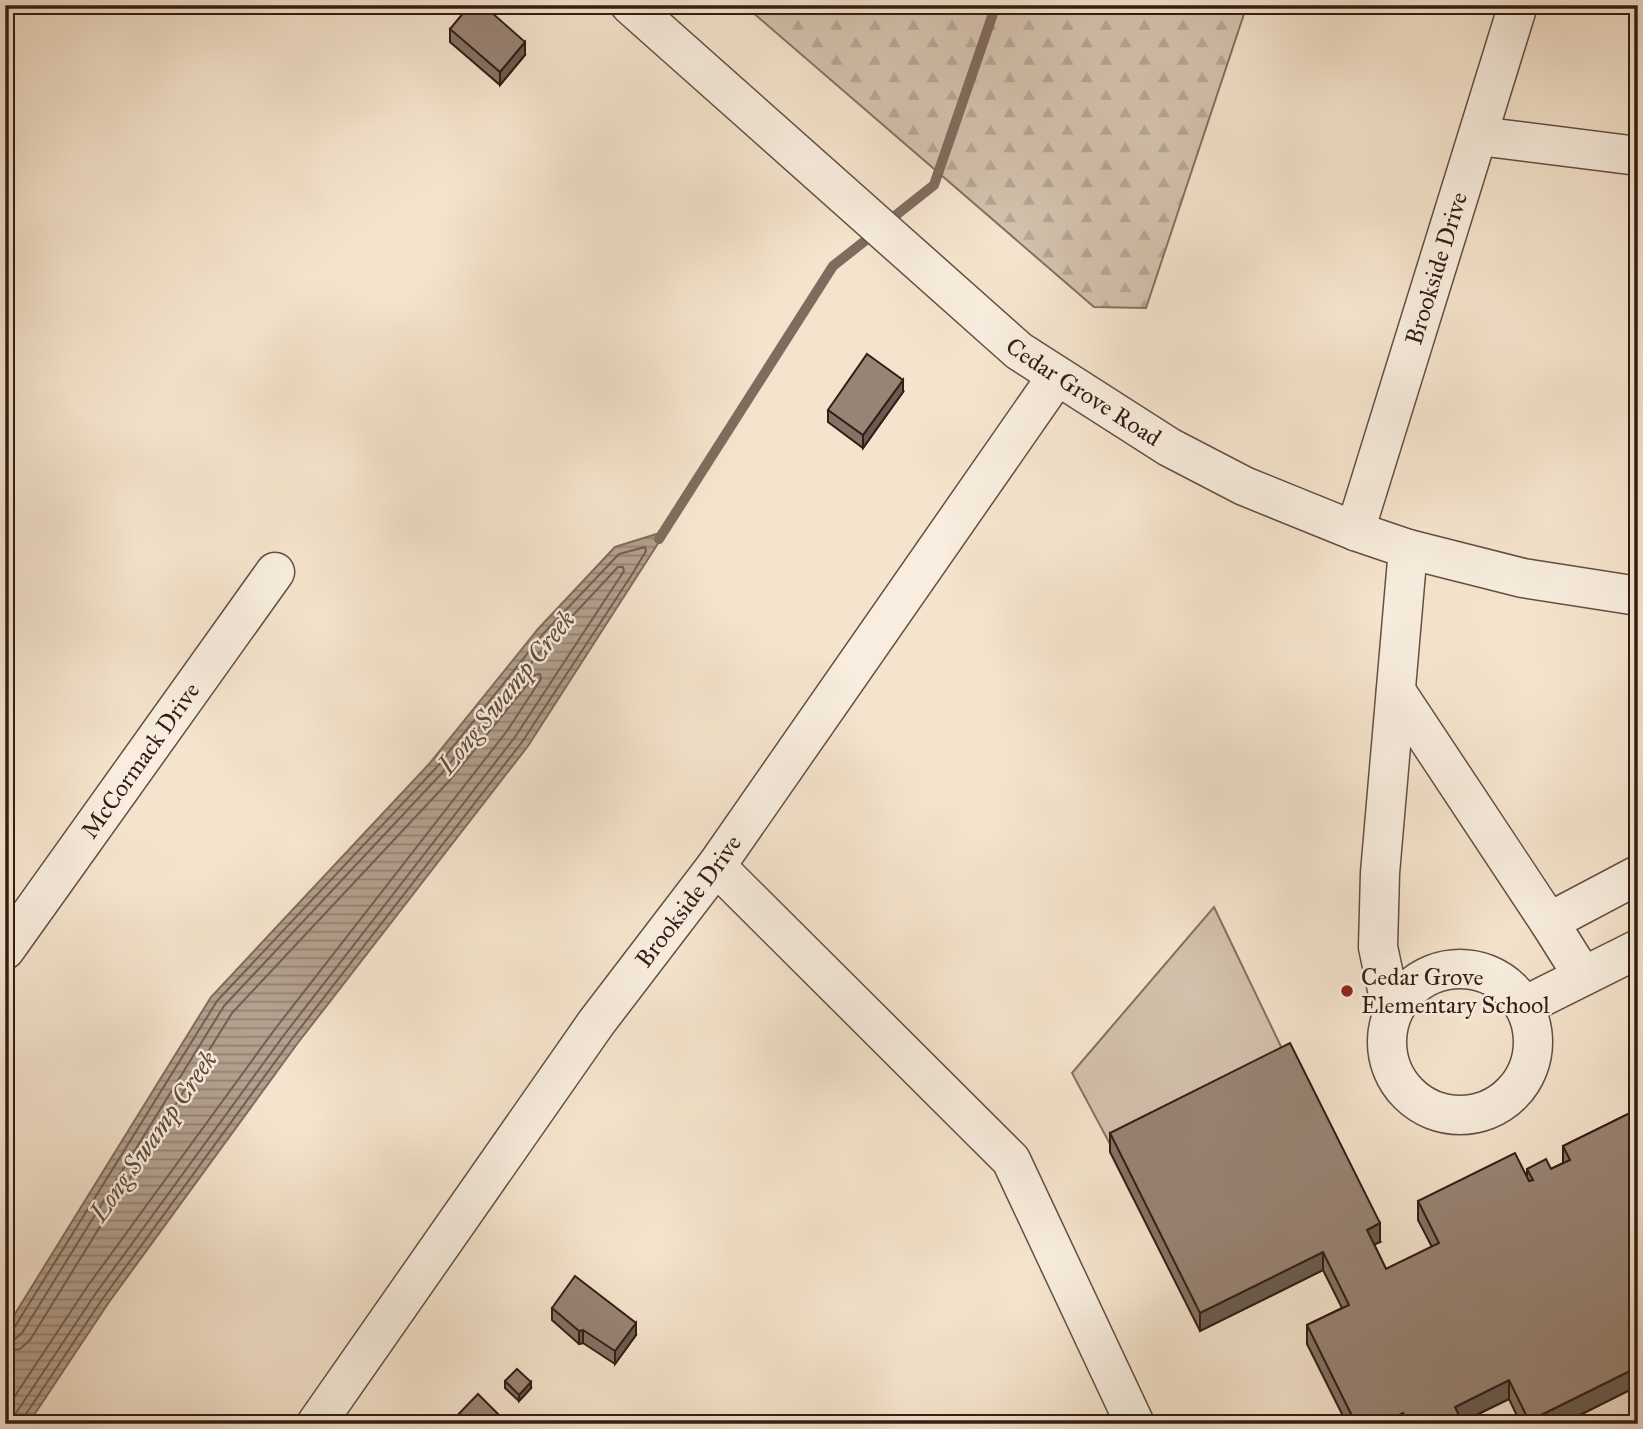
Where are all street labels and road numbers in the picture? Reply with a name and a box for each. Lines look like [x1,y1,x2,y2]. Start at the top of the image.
street label: Brookside Drive [1399,188,1474,348]
street label: Cedar Grove Road [999,331,1167,453]
street label: McCormack Drive [75,677,206,844]
street label: Brookside Drive [629,829,748,973]

